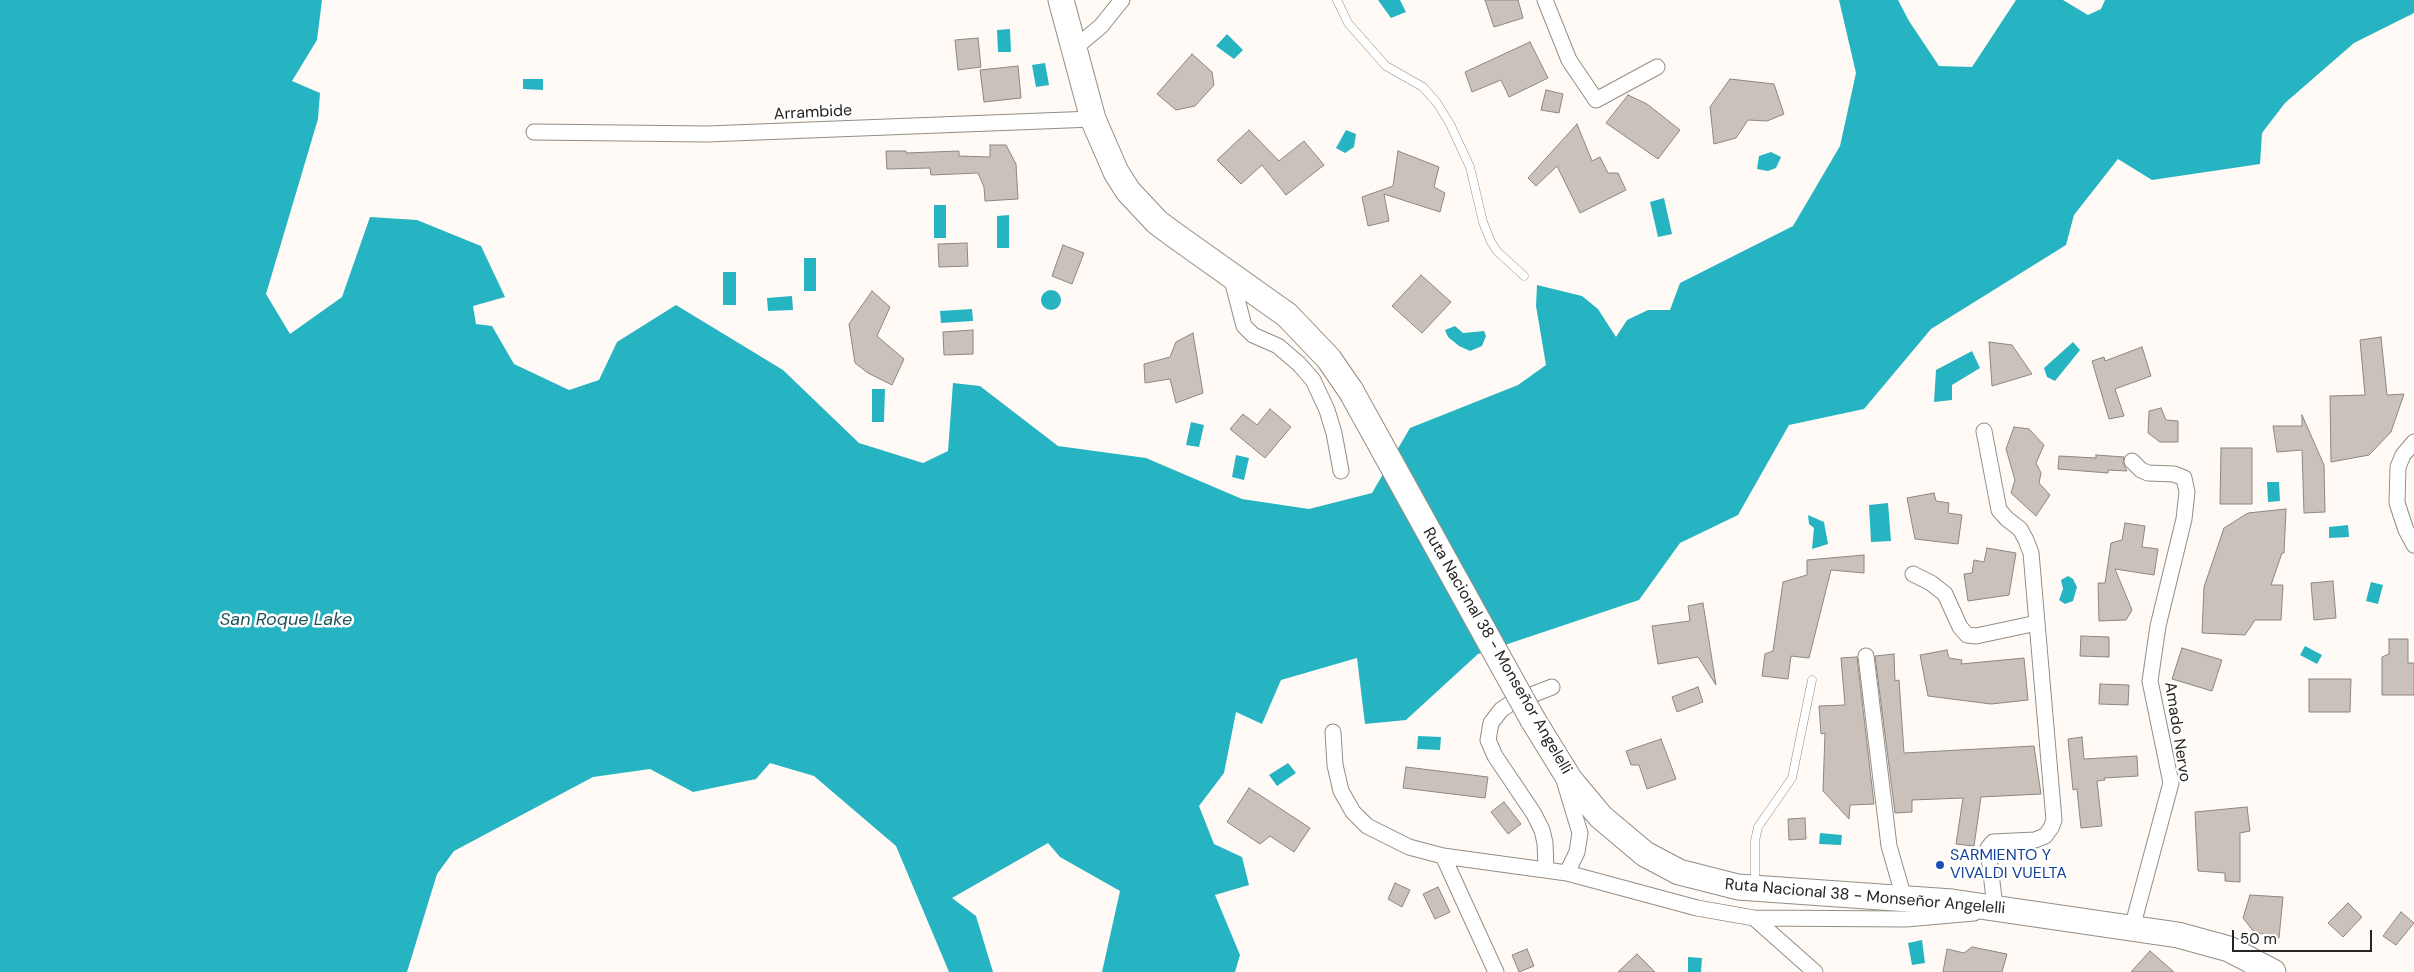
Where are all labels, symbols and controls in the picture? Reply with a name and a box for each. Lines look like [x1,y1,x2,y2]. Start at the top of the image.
street label: Arrambide [773,101,853,125]
street label: Ruta Nacional 38 - Monseñor Angelelli [1418,524,1576,778]
water label: San Roque Lake [220,609,352,631]
street label: Amado Nervo [2160,681,2194,783]
place label: SARMIENTO Y VIVALDI VUELTA [1950,846,2067,884]
marker: SARMIENTO Y VIVALDI VUELTA [1934,859,1946,871]
street label: Ruta Nacional 38 - Monseñor Angelelli [1724,875,2006,919]
scale bar [2234,920,2374,952]
text: 50 m [2240,929,2277,949]

